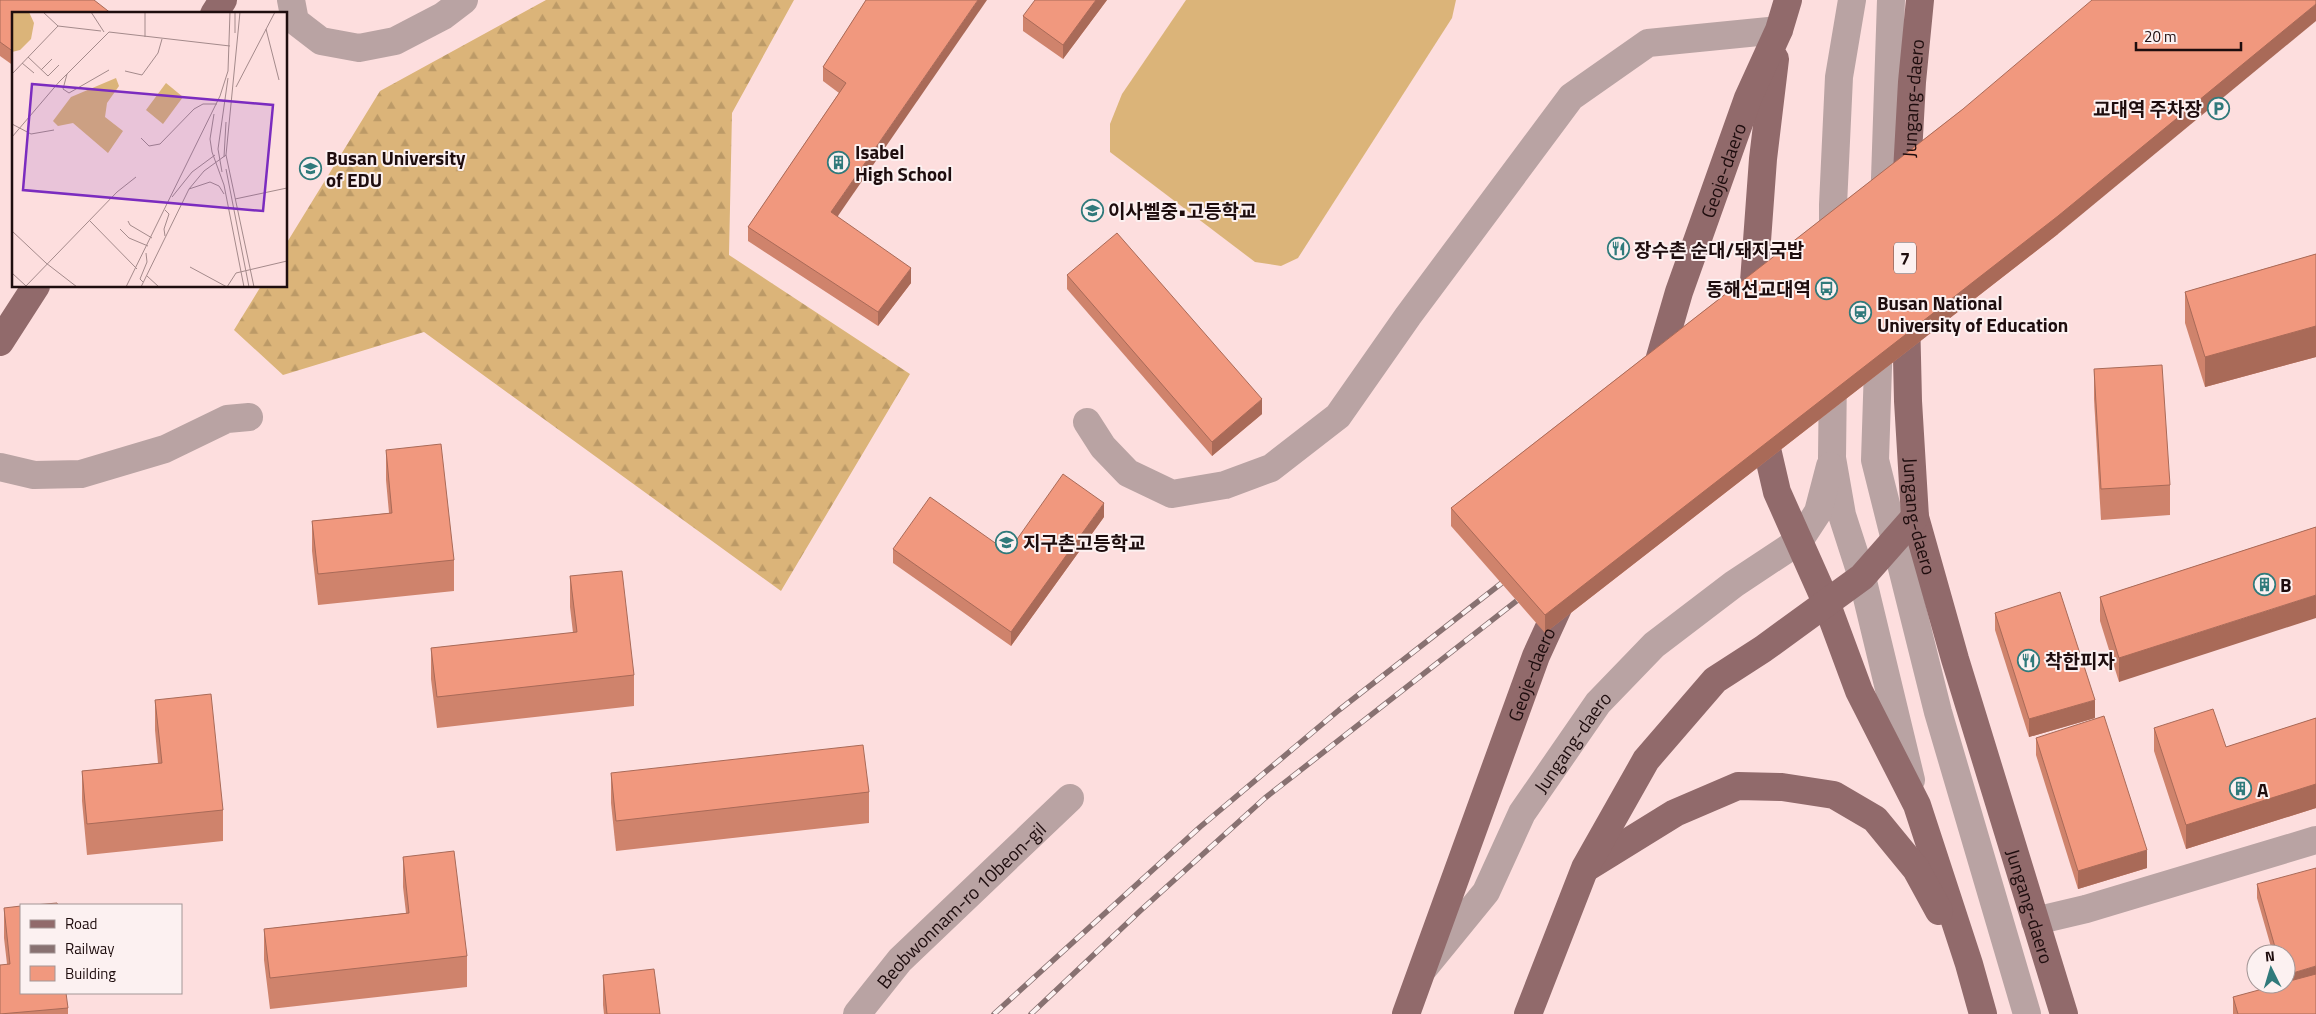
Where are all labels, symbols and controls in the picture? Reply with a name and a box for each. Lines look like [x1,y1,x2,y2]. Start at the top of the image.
inset map [12,12,288,288]
scale bar [2136,20,2241,52]
text: 20 m [2144,25,2177,48]
street label: Jungang-daero [1893,38,1931,158]
place label: 교대역 주차장 [2093,94,2202,123]
parking icon: 교대역 주차장 [2206,96,2230,120]
street label: Geoje-daero [1692,118,1753,222]
place label: Isabel High School [855,137,952,188]
place label: Busan University of EDU [326,143,466,194]
building icon: Isabel High School [827,150,851,174]
school or university icon: Busan University of EDU [298,156,322,180]
place label: 이사벨중•고등학교 [1108,196,1256,225]
school or university icon: 이사벨중•고등학교 [1080,198,1104,222]
place label: 장수촌 순대/돼지국밥 [1634,235,1804,264]
restaurant icon: 장수촌 순대/돼지국밥 [1606,237,1630,261]
road number: 7 [1894,242,1916,274]
place label: 동해선교대역 [1706,274,1811,303]
bus stop icon: 동해선교대역 [1815,276,1839,300]
place label: Busan National University of Education [1877,288,2068,339]
station icon: Busan National University of Education [1849,301,1873,325]
street label: Jungang-daero [1897,457,1945,578]
place label: 지구촌고등학교 [1023,528,1145,557]
school or university icon: 지구촌고등학교 [995,530,1019,554]
place label: B [2280,570,2292,599]
building icon: B [2252,572,2276,596]
street label: Geoje-daero [1499,622,1562,725]
place label: 착한피자 [2045,646,2115,675]
restaurant icon: 착한피자 [2017,648,2041,672]
street label: Jungang-daero [1526,684,1617,798]
place label: A [2257,775,2269,804]
building icon: A [2229,777,2253,801]
street label: Beobwonnam-ro 10beon-gil [869,814,1052,994]
street label: Jungang-daero [1999,845,2062,967]
legend [20,904,182,994]
text: Road [65,912,97,935]
text: Railway [65,937,115,960]
north arrow [2246,944,2296,994]
text: N [2264,945,2276,966]
text: Building [65,962,116,985]

